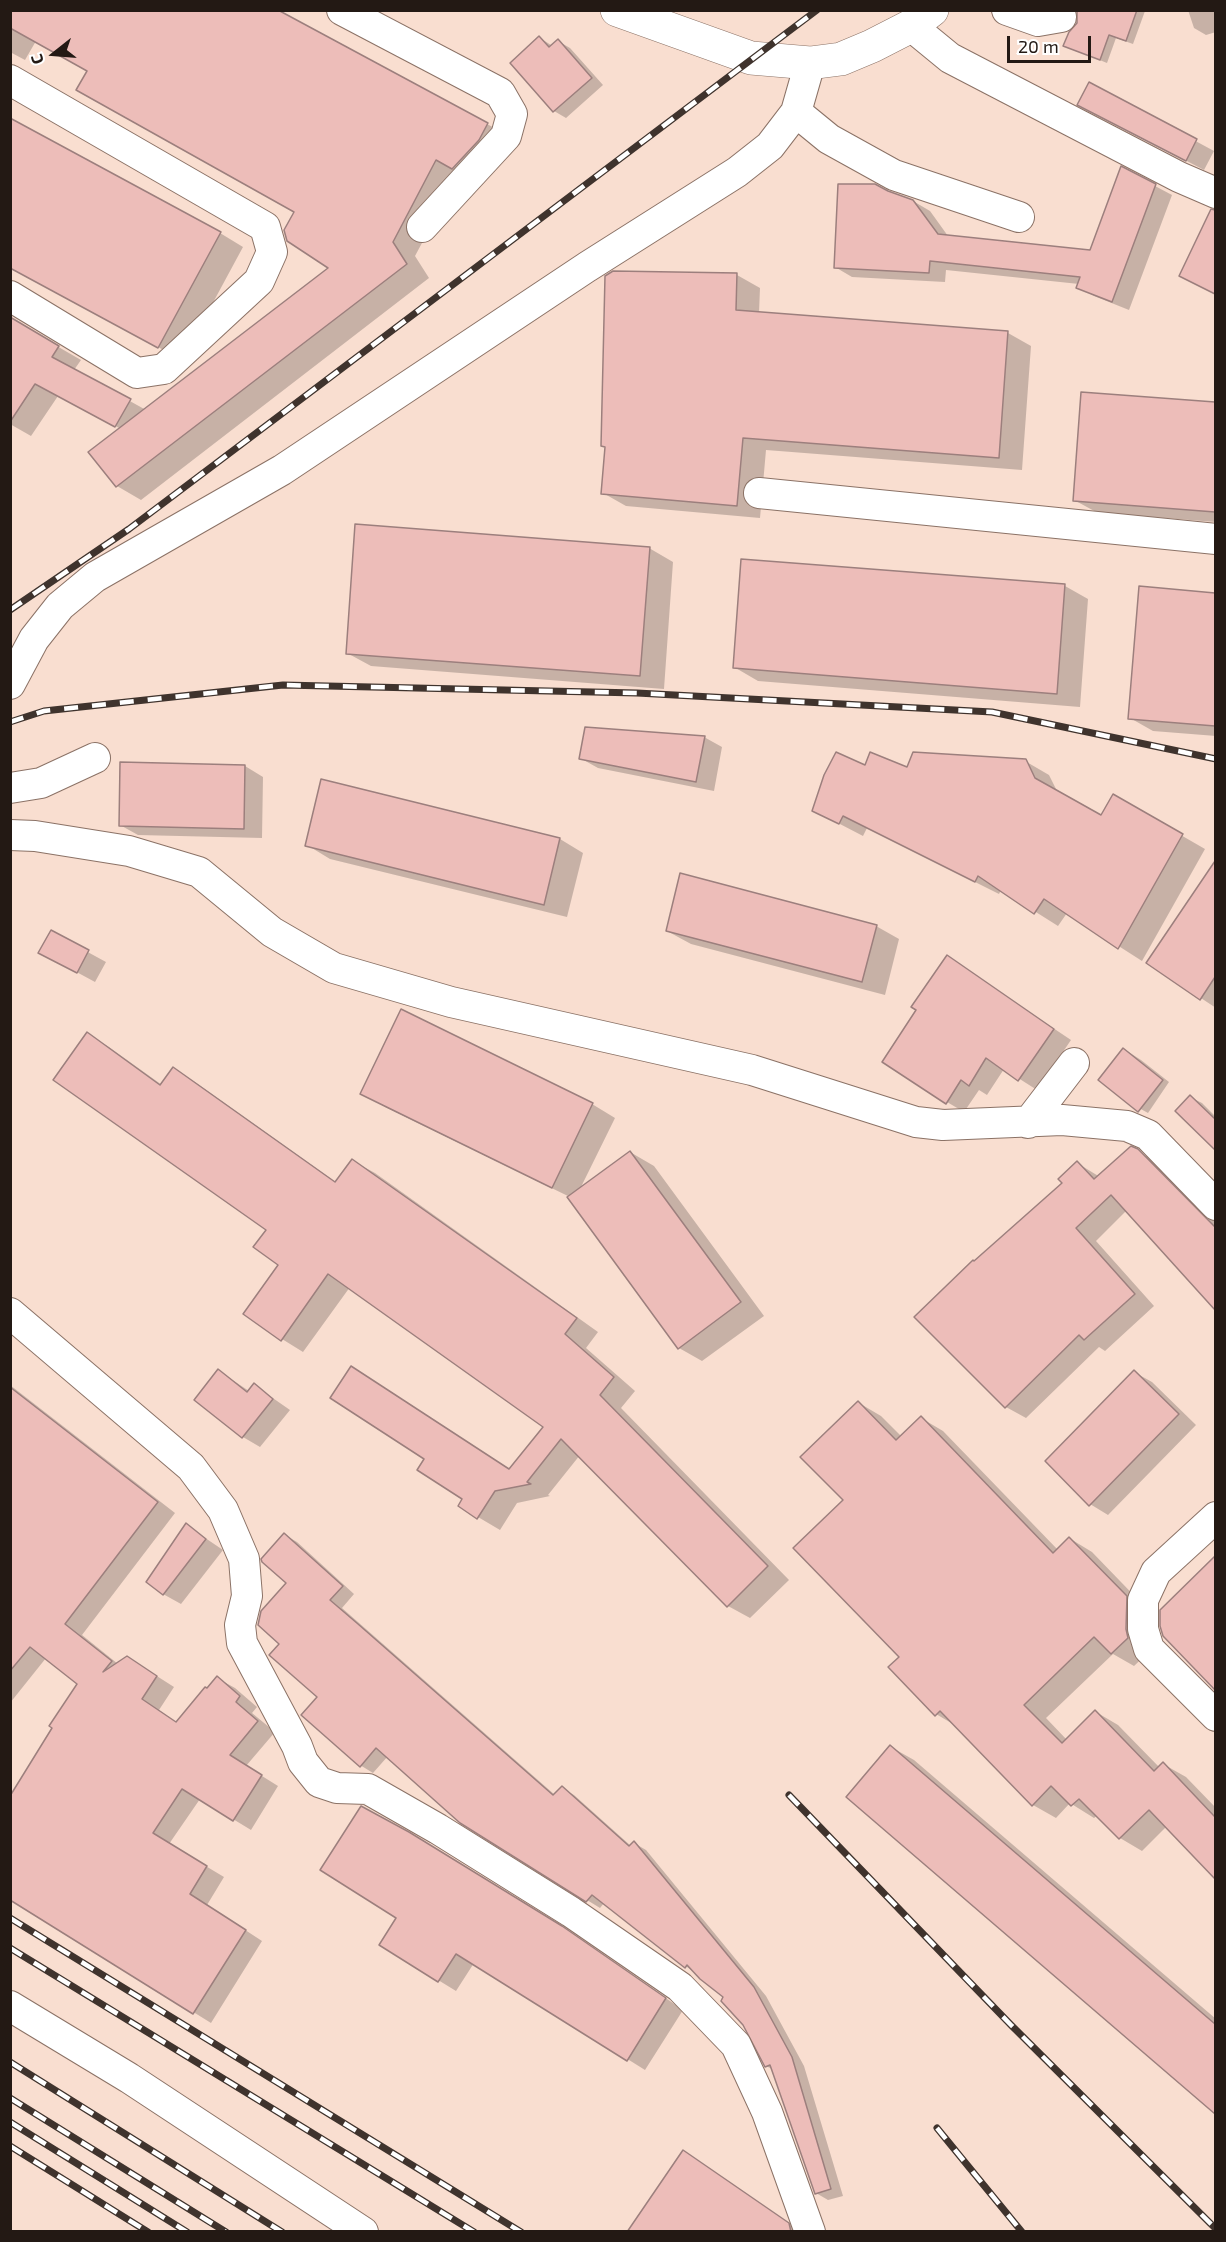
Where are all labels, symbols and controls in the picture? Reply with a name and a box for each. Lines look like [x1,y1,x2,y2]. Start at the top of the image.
north arrow [24,24,84,84]
scale bar [1010,24,1094,62]
text: 20 m [1018,35,1059,57]
text: С [26,52,47,67]

